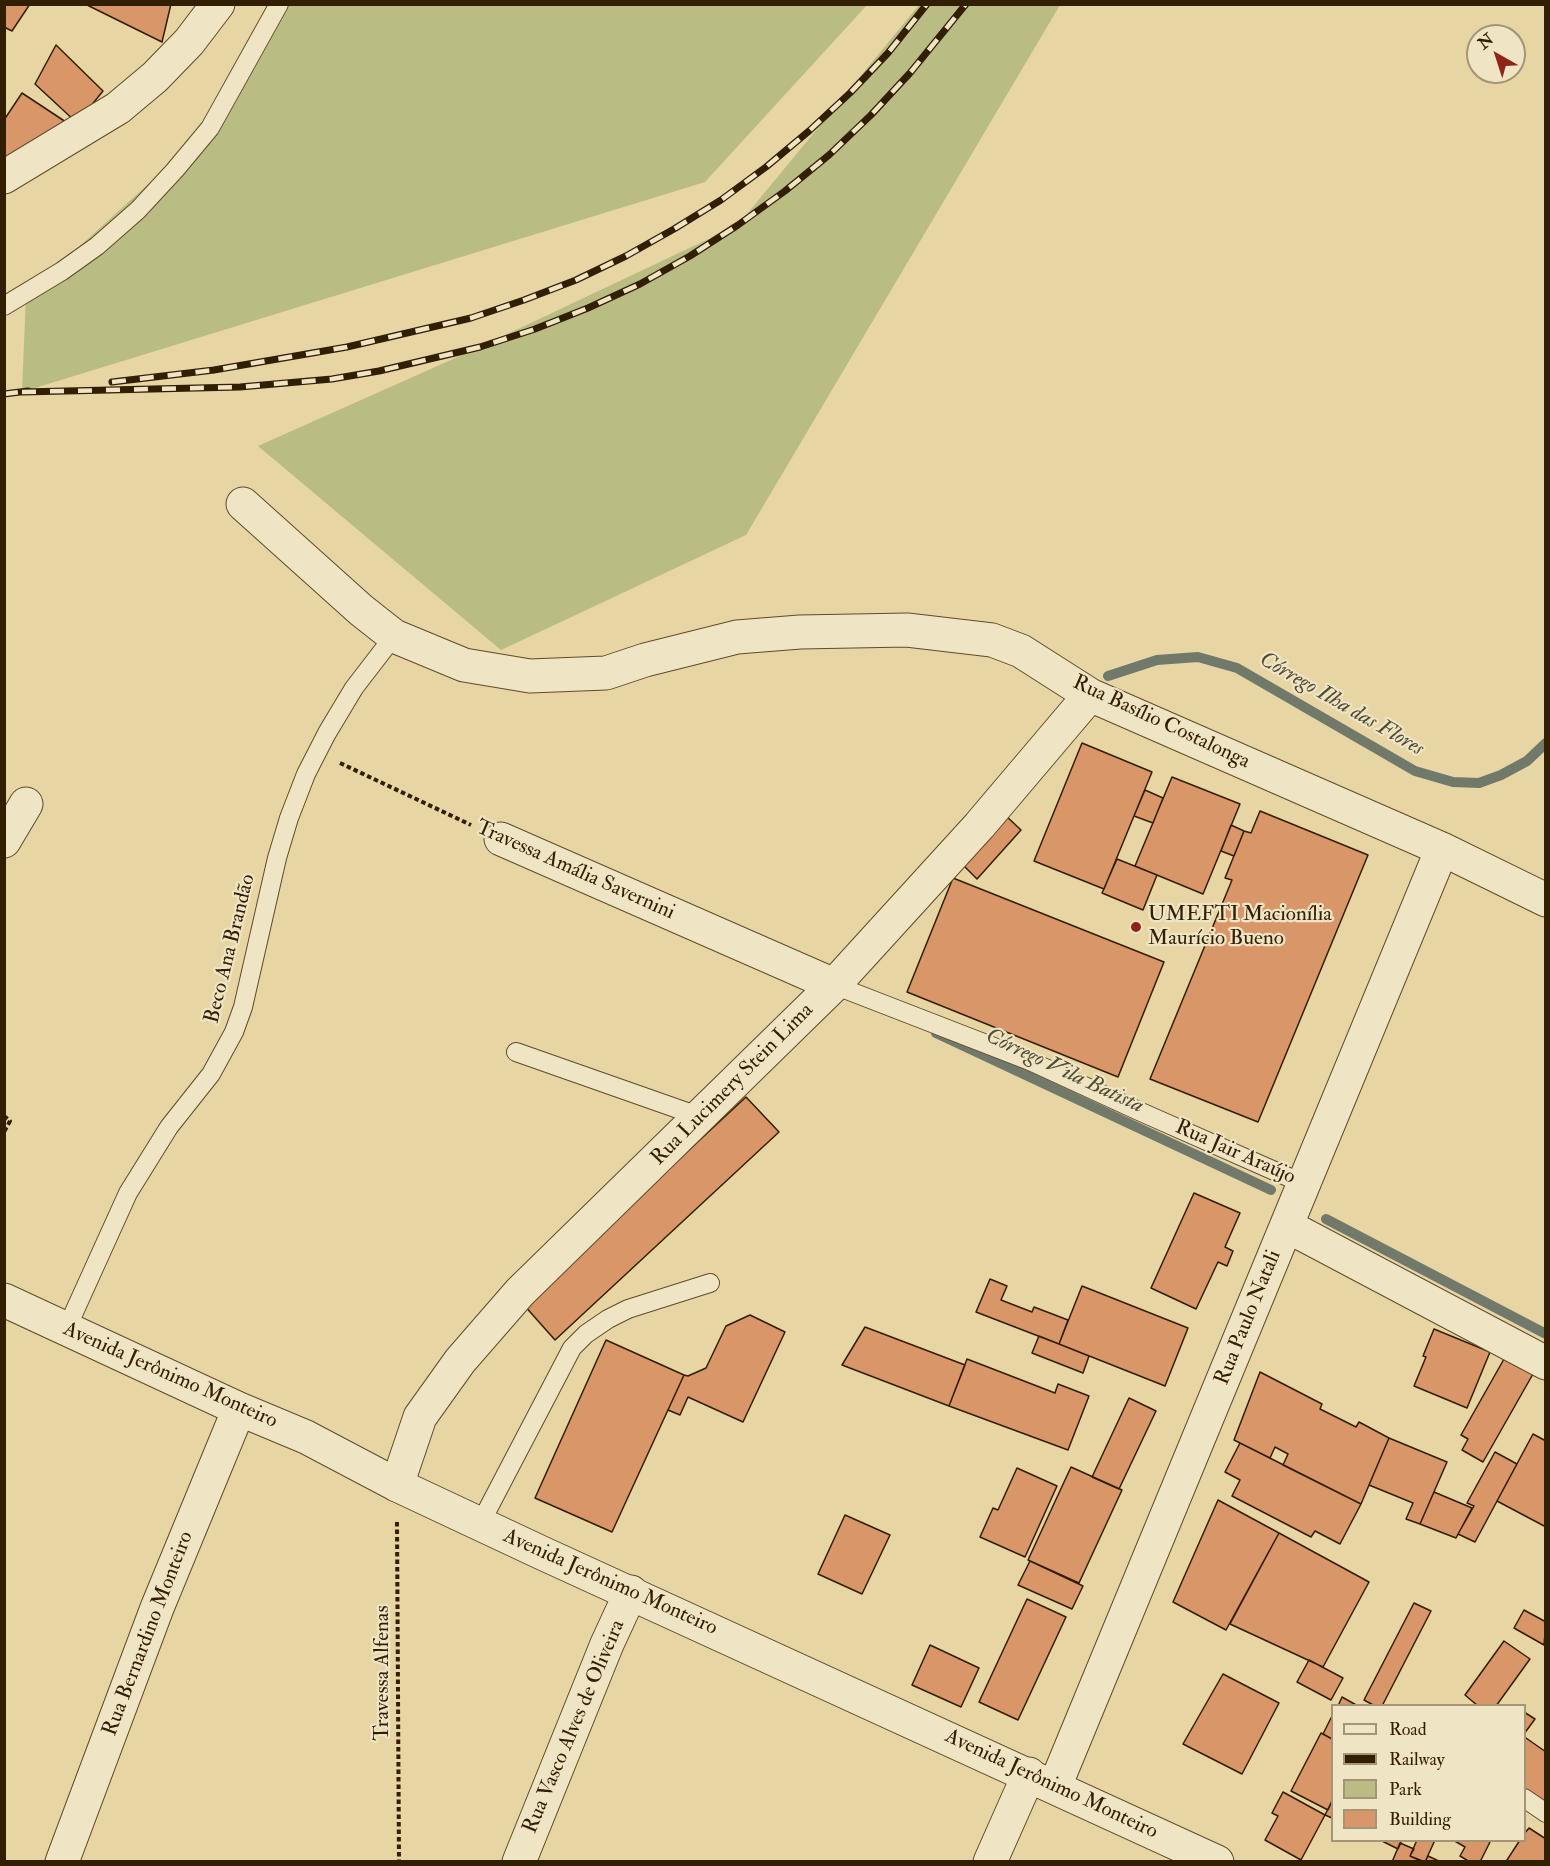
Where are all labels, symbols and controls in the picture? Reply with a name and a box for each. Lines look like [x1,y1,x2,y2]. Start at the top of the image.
north arrow [1466,24,1526,84]
text: N [1474,29,1498,54]
water label: Córrego Ilha das Flores [1254,647,1428,763]
street label: Rua Basílio Costalonga [1068,671,1254,775]
street label: Travessa Amália Savernini [472,816,678,926]
street label: Beco Ana Brandão [200,872,262,1026]
place label: UMEFTI Macionília Maurício Bueno [1148,902,1332,952]
marker: UMEFTI Macionília Maurício Bueno [1129,920,1143,934]
street label: Rua Lucimery Stein Lima [647,999,819,1171]
water label: Córrego Vila Batista [981,1024,1147,1120]
street label: Rua Jair Araújo [1171,1115,1299,1191]
street label: Rua Paulo Natali [1211,1247,1287,1389]
street label: Avenida Jerônimo Monteiro [59,1317,281,1435]
street label: Avenida Jerônimo Monteiro [499,1524,721,1642]
street label: Rua Bernardino Monteiro [98,1528,200,1740]
street label: Travessa Alfenas [370,1605,396,1741]
street label: Rua Vasco Alves de Oliveira [519,1616,631,1838]
legend [1331,1704,1526,1842]
text: Road [1389,1718,1427,1741]
street label: Avenida Jerônimo Monteiro [941,1725,1161,1845]
text: Railway [1389,1748,1445,1771]
text: Park [1389,1778,1422,1801]
text: Building [1389,1808,1451,1831]

